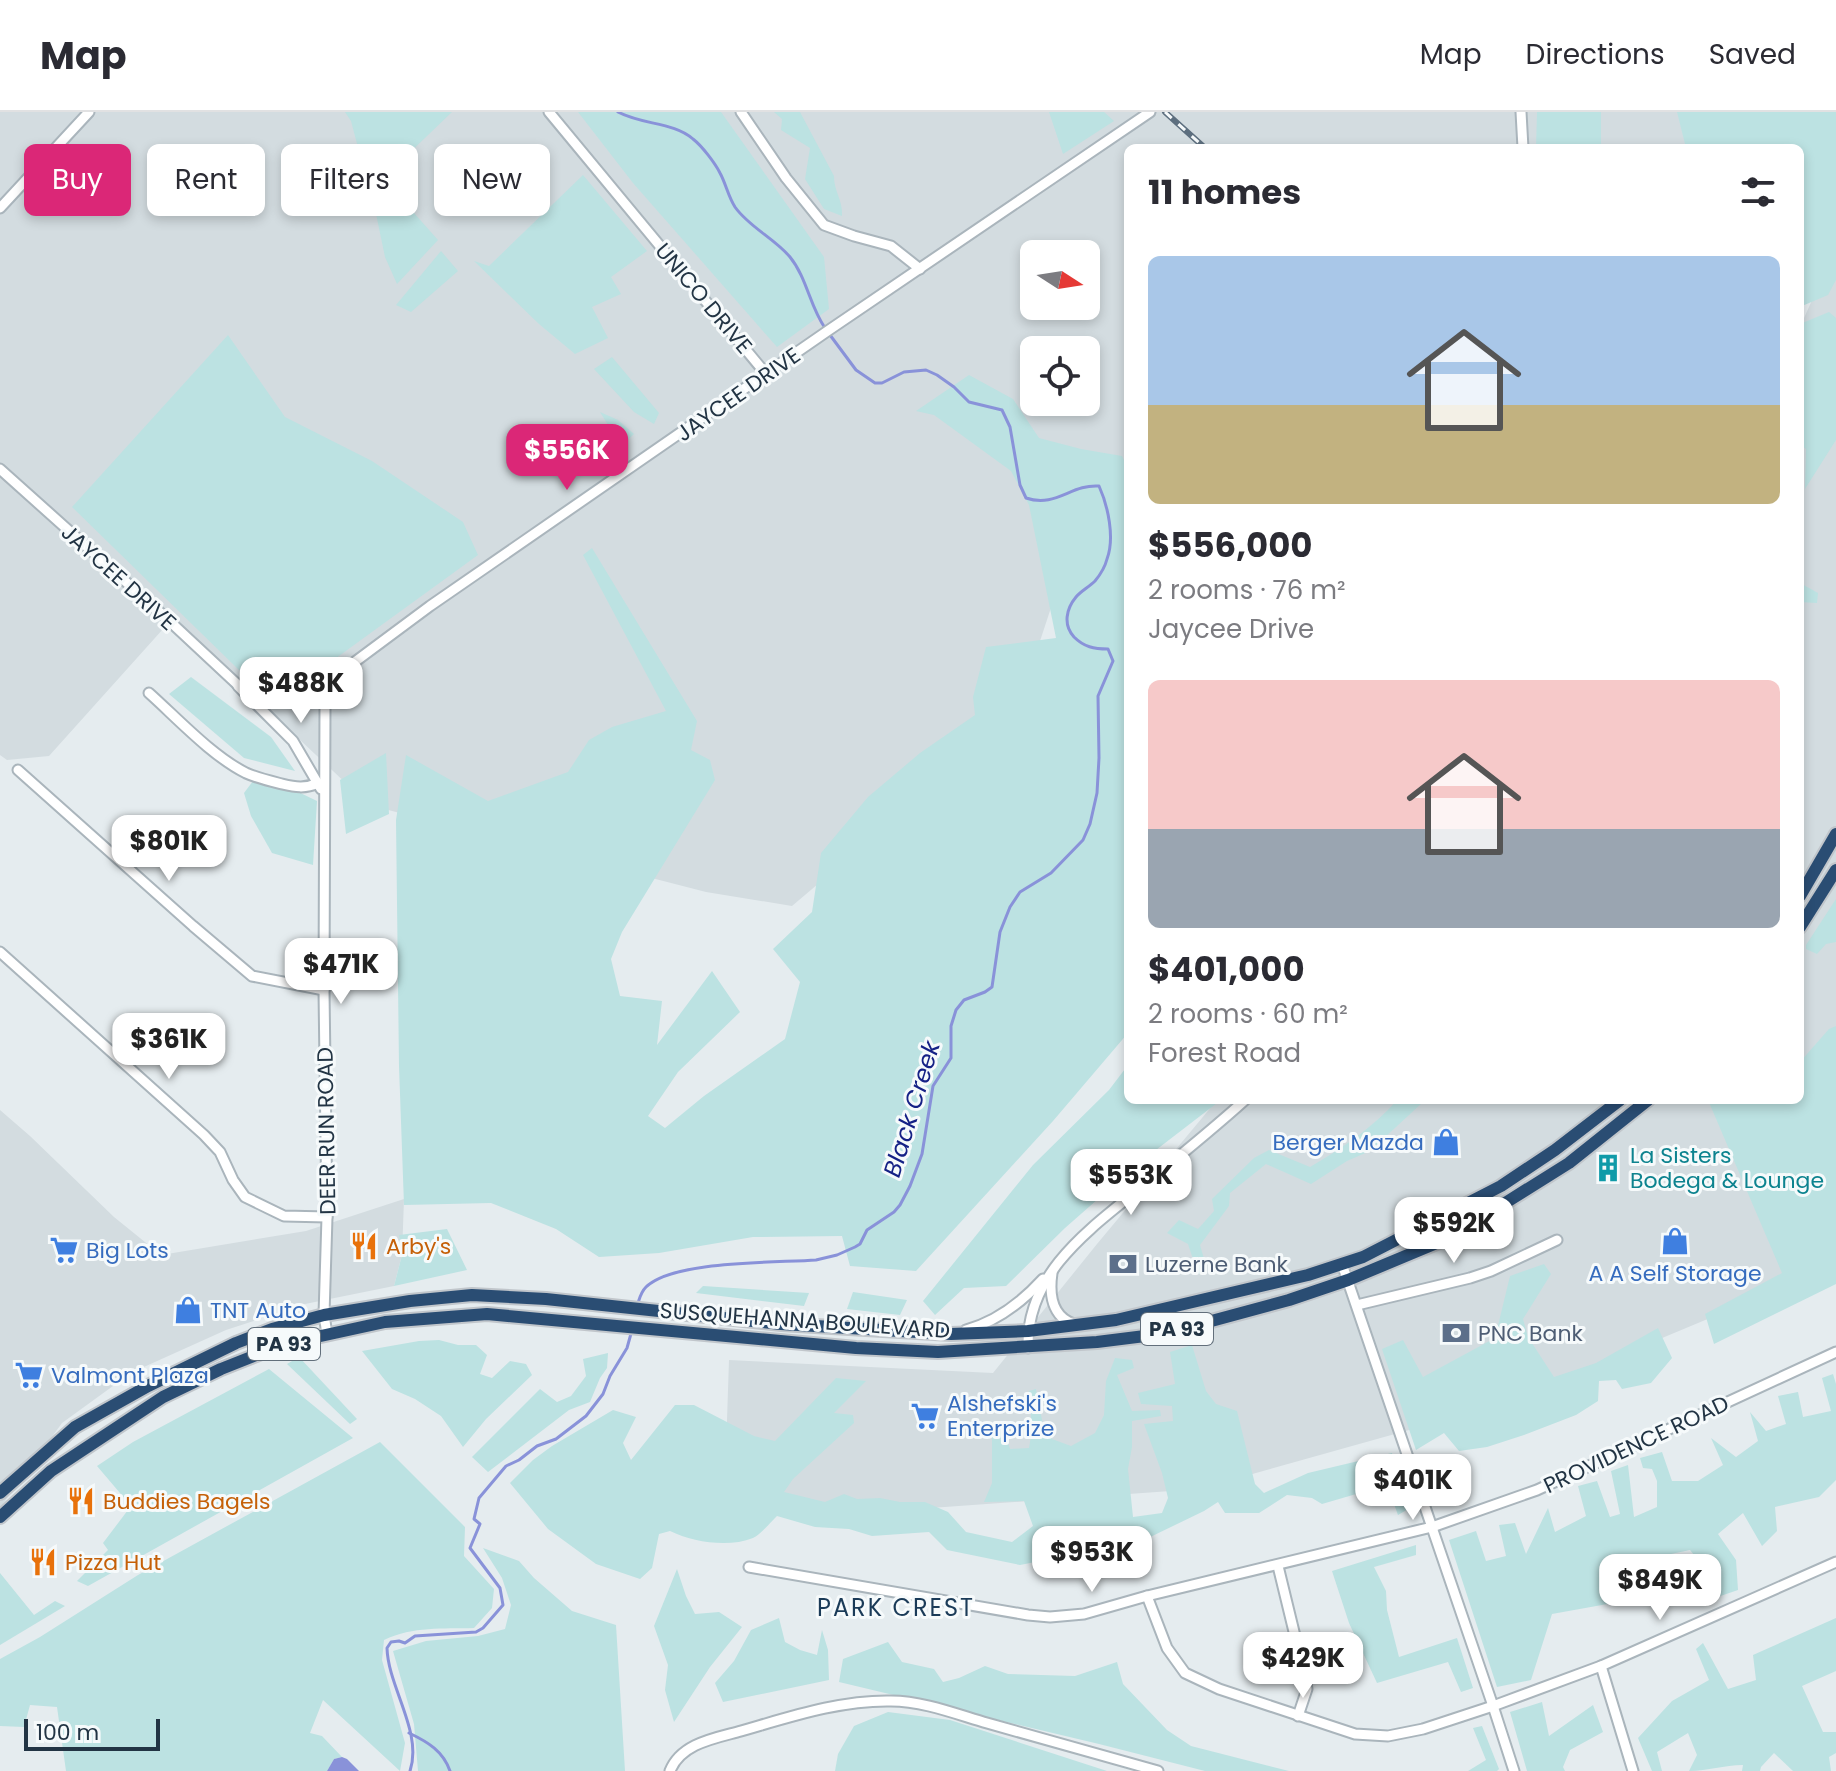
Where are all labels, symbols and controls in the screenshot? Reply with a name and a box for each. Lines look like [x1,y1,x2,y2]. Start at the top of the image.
text: Map [40,29,127,82]
text: Map [1420,35,1482,74]
text: Directions [1526,35,1665,74]
text: Saved [1709,35,1796,74]
chip: Buy [24,144,131,216]
chip: Rent [147,144,265,216]
chip: Filters [281,144,418,216]
chip: New [434,144,550,216]
text: 11 homes [1148,168,1301,216]
icon: filters [1736,170,1780,214]
street label: UNICO DRIVE [648,236,759,361]
north arrow [1020,240,1100,320]
map controls [1020,240,1100,416]
icon: home [1392,308,1536,452]
button: locate [1020,336,1100,416]
street label: JAYCEE DRIVE [670,340,807,449]
pin: $556K [511,424,623,492]
text: $556K [524,432,610,468]
street label: JAYCEE DRIVE [54,517,183,637]
text: $556,000 [1148,521,1313,569]
text: 2 rooms · 76 m² [1148,572,1346,608]
text: Jaycee Drive [1148,611,1314,647]
pin: $488K [245,657,357,725]
text: $488K [258,665,344,701]
icon: home [1392,732,1536,876]
pin: $801K [113,815,225,883]
text: $801K [130,823,208,859]
pin: $471K [285,938,397,1006]
text: $401,000 [1148,945,1305,993]
text: $471K [303,946,379,982]
text: 2 rooms · 60 m² [1148,996,1348,1032]
pin: $361K [113,1013,225,1081]
text: $361K [130,1021,208,1057]
water label: Black Creek [875,1035,948,1181]
text: Forest Road [1148,1035,1301,1071]
street label: DEER RUN ROAD [310,1047,343,1215]
place label: Berger Mazda [1273,1127,1424,1158]
shop icon: Berger Mazda [1431,1127,1461,1157]
place label: La Sisters Bodega & Lounge [1630,1140,1824,1196]
pin: $553K [1075,1149,1187,1217]
building icon: La Sisters Bodega & Lounge [1593,1153,1623,1183]
text: $553K [1089,1157,1173,1193]
pin: $592K [1398,1197,1510,1265]
text: $592K [1413,1205,1495,1241]
shop icon: A A Self Storage [1660,1226,1690,1256]
restaurant icon: Arby's [349,1231,379,1261]
place label: Arby's [386,1231,451,1262]
supermarket icon: Big Lots [49,1235,79,1265]
place label: Big Lots [86,1235,169,1266]
bank icon: Luzerne Bank [1108,1249,1138,1279]
place label: Luzerne Bank [1145,1249,1288,1280]
place label: A A Self Storage [1588,1258,1762,1289]
shop icon: TNT Auto [173,1295,203,1325]
place label: TNT Auto [210,1295,306,1326]
street label: SUSQUEHANNA BOULEVARD [659,1295,951,1346]
road number: PA 93 [1141,1313,1213,1345]
bank icon: PNC Bank [1441,1318,1471,1348]
place label: PNC Bank [1478,1318,1584,1349]
road number: PA 93 [248,1328,320,1360]
supermarket icon: Valmont Plaza [14,1360,44,1390]
place label: Valmont Plaza [51,1360,209,1391]
place label: Alshefski's Enterprize [947,1388,1057,1444]
street label: PROVIDENCE ROAD [1538,1388,1734,1501]
supermarket icon: Alshefski's Enterprize [910,1401,940,1431]
pin: $401K [1357,1454,1469,1522]
text: $401K [1373,1462,1453,1498]
restaurant icon: Buddies Bagels [66,1486,96,1516]
place label: Buddies Bagels [103,1486,271,1517]
pin: $953K [1036,1526,1148,1594]
text: $953K [1050,1534,1134,1570]
restaurant icon: Pizza Hut [28,1547,58,1577]
place label: Pizza Hut [65,1547,161,1578]
pin: $849K [1604,1554,1716,1622]
text: $849K [1617,1562,1703,1598]
district label: PARK CREST [817,1591,975,1624]
pin: $429K [1247,1632,1359,1700]
text: $429K [1261,1640,1345,1676]
scale bar [24,1715,160,1751]
text: 100 m [36,1717,99,1748]

